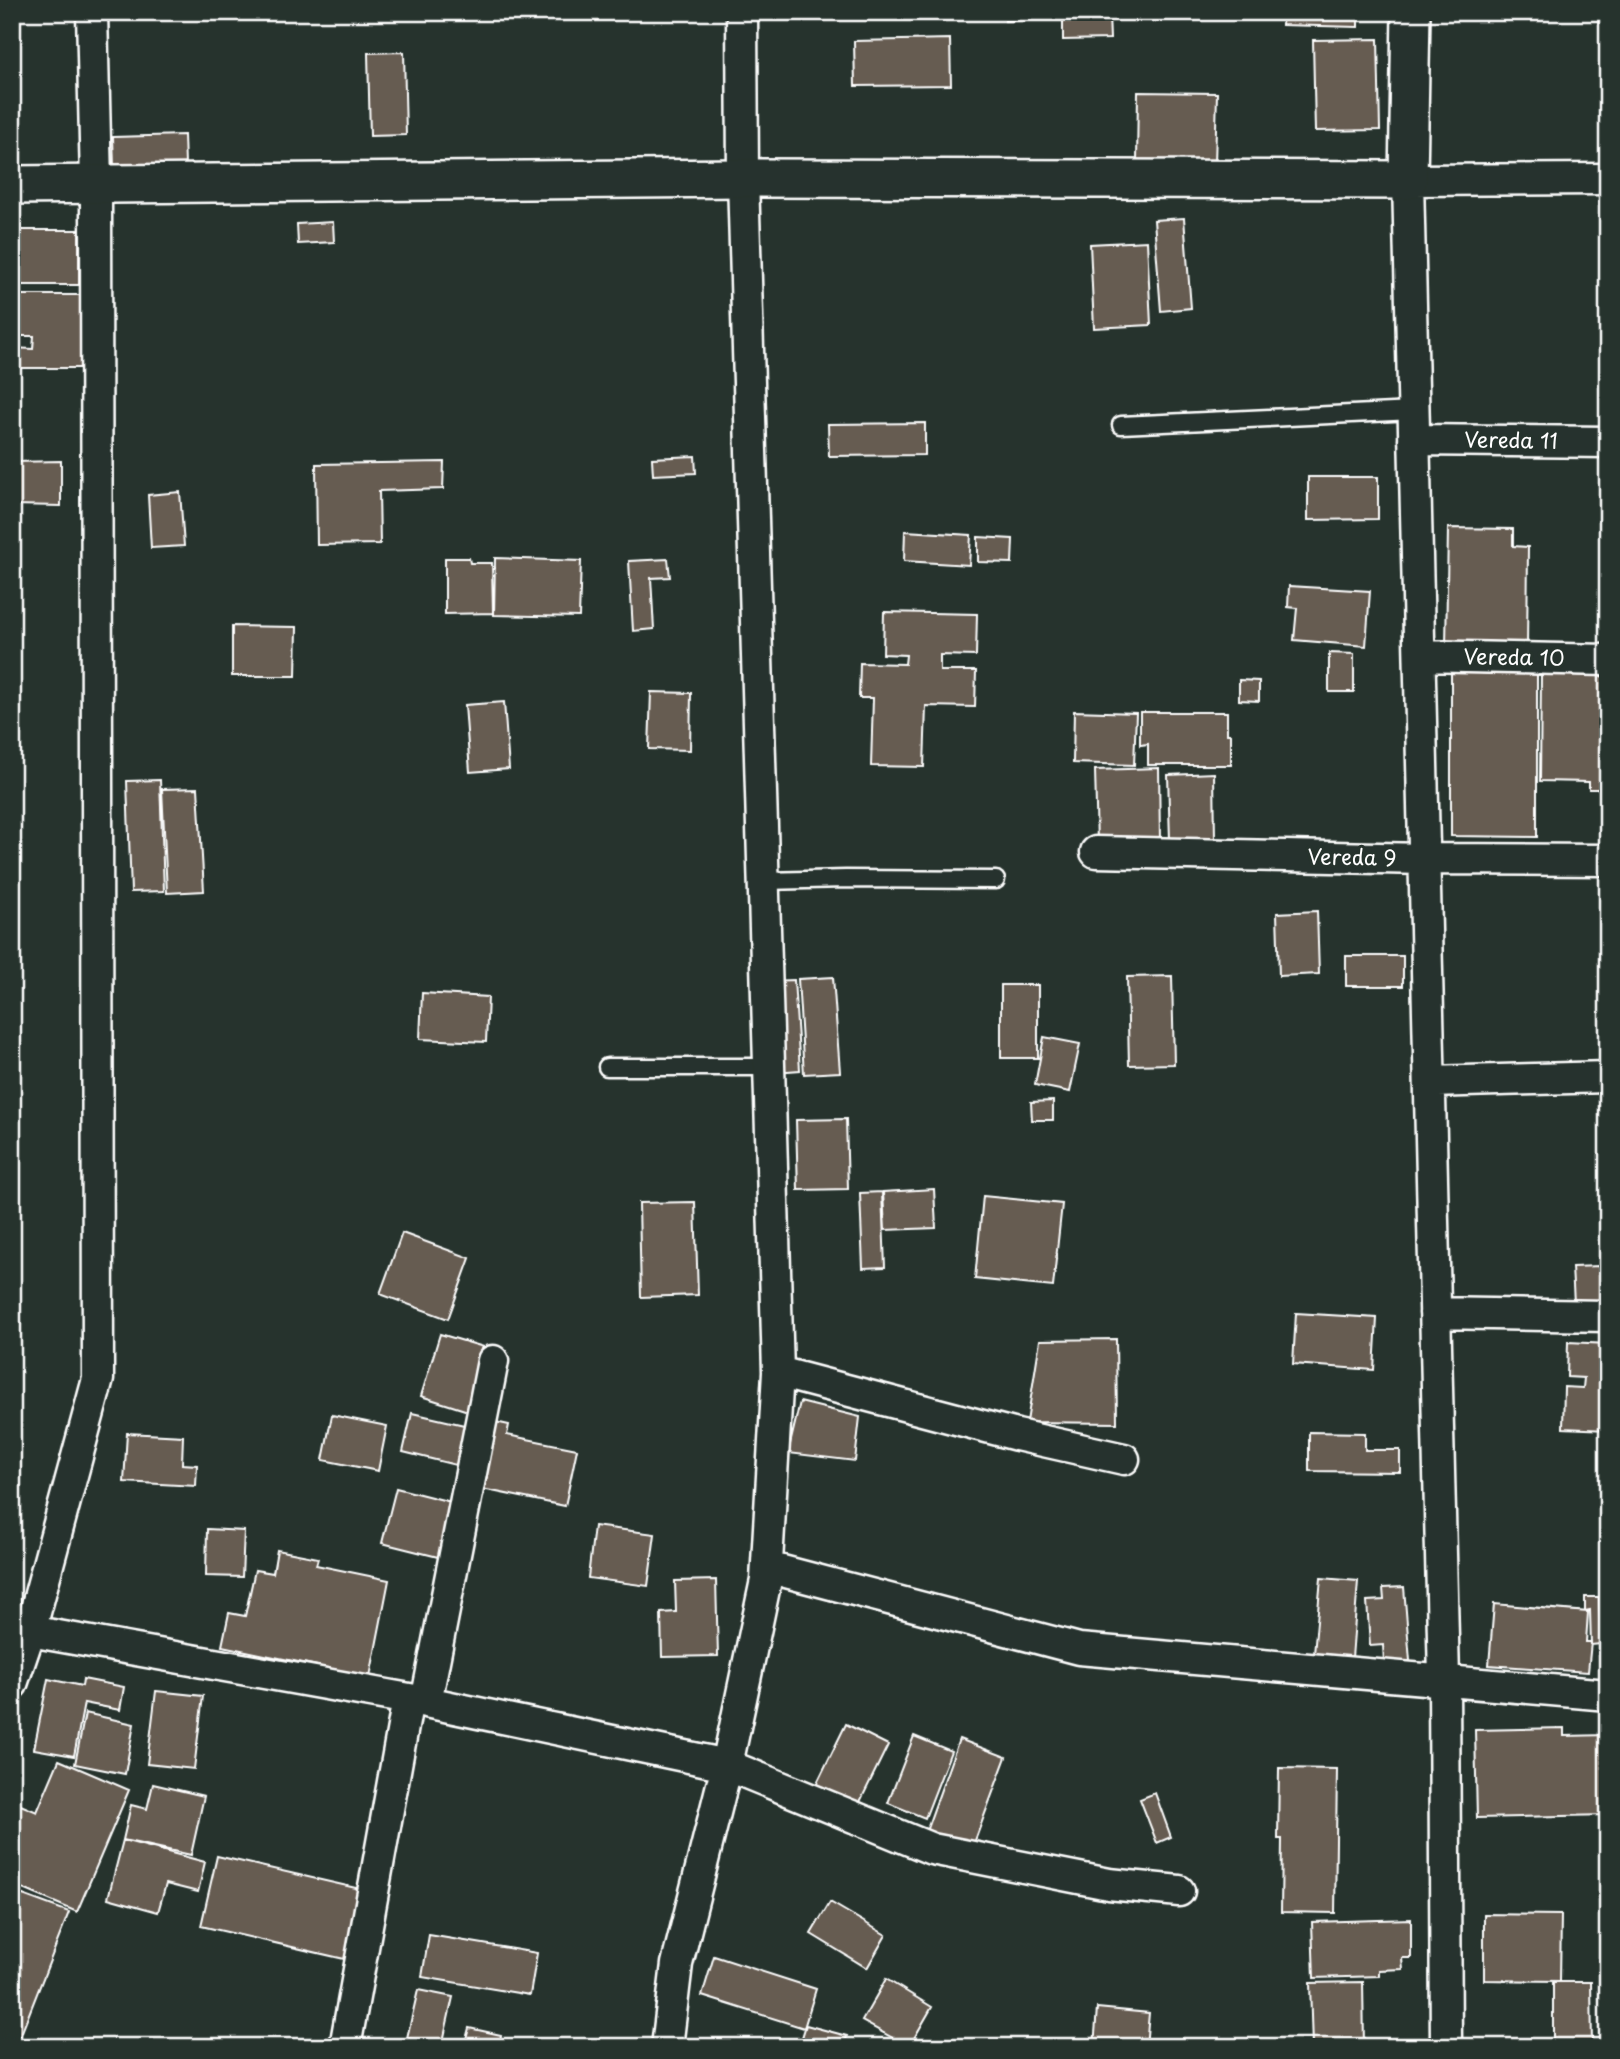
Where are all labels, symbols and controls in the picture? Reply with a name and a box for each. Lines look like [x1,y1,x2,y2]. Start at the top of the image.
street label: Vereda 11 [1464,422,1558,456]
street label: Vereda 10 [1463,639,1565,673]
street label: Vereda 9 [1307,839,1397,873]

